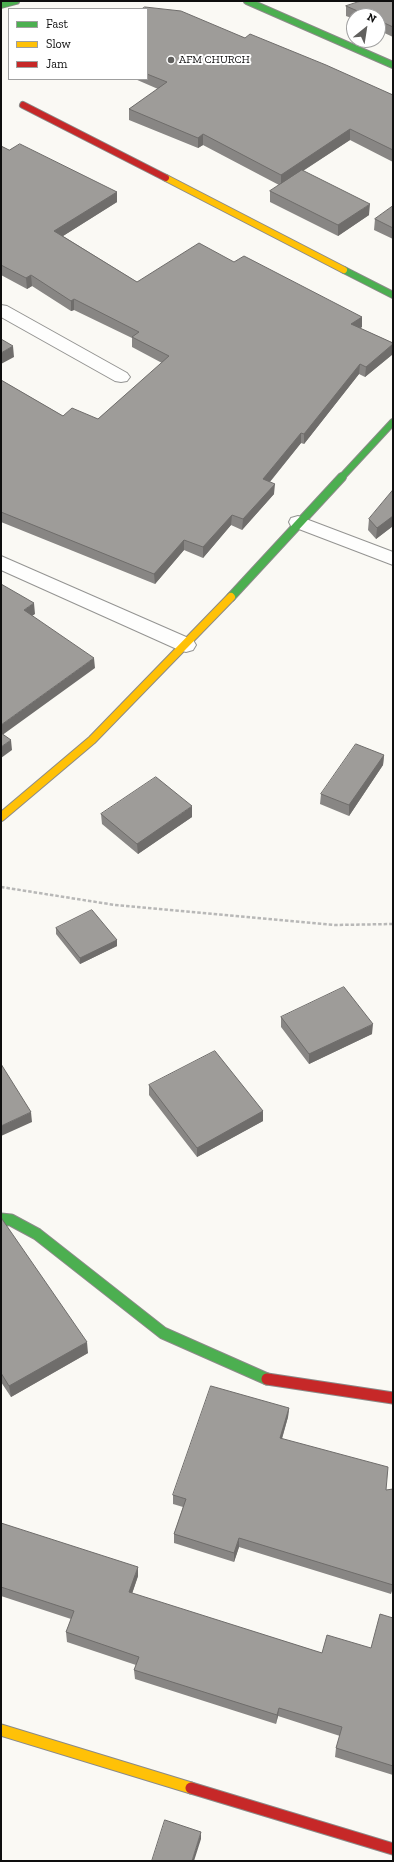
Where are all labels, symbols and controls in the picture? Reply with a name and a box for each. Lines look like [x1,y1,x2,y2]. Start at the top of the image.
legend [8,8,148,80]
north arrow [346,8,386,48]
text: N [365,10,379,26]
text: Fast [46,17,68,31]
text: Slow [46,37,71,51]
place label: AFM CHURCH [179,53,250,67]
marker: AFM CHURCH [166,55,176,65]
text: Jam [46,57,67,71]

